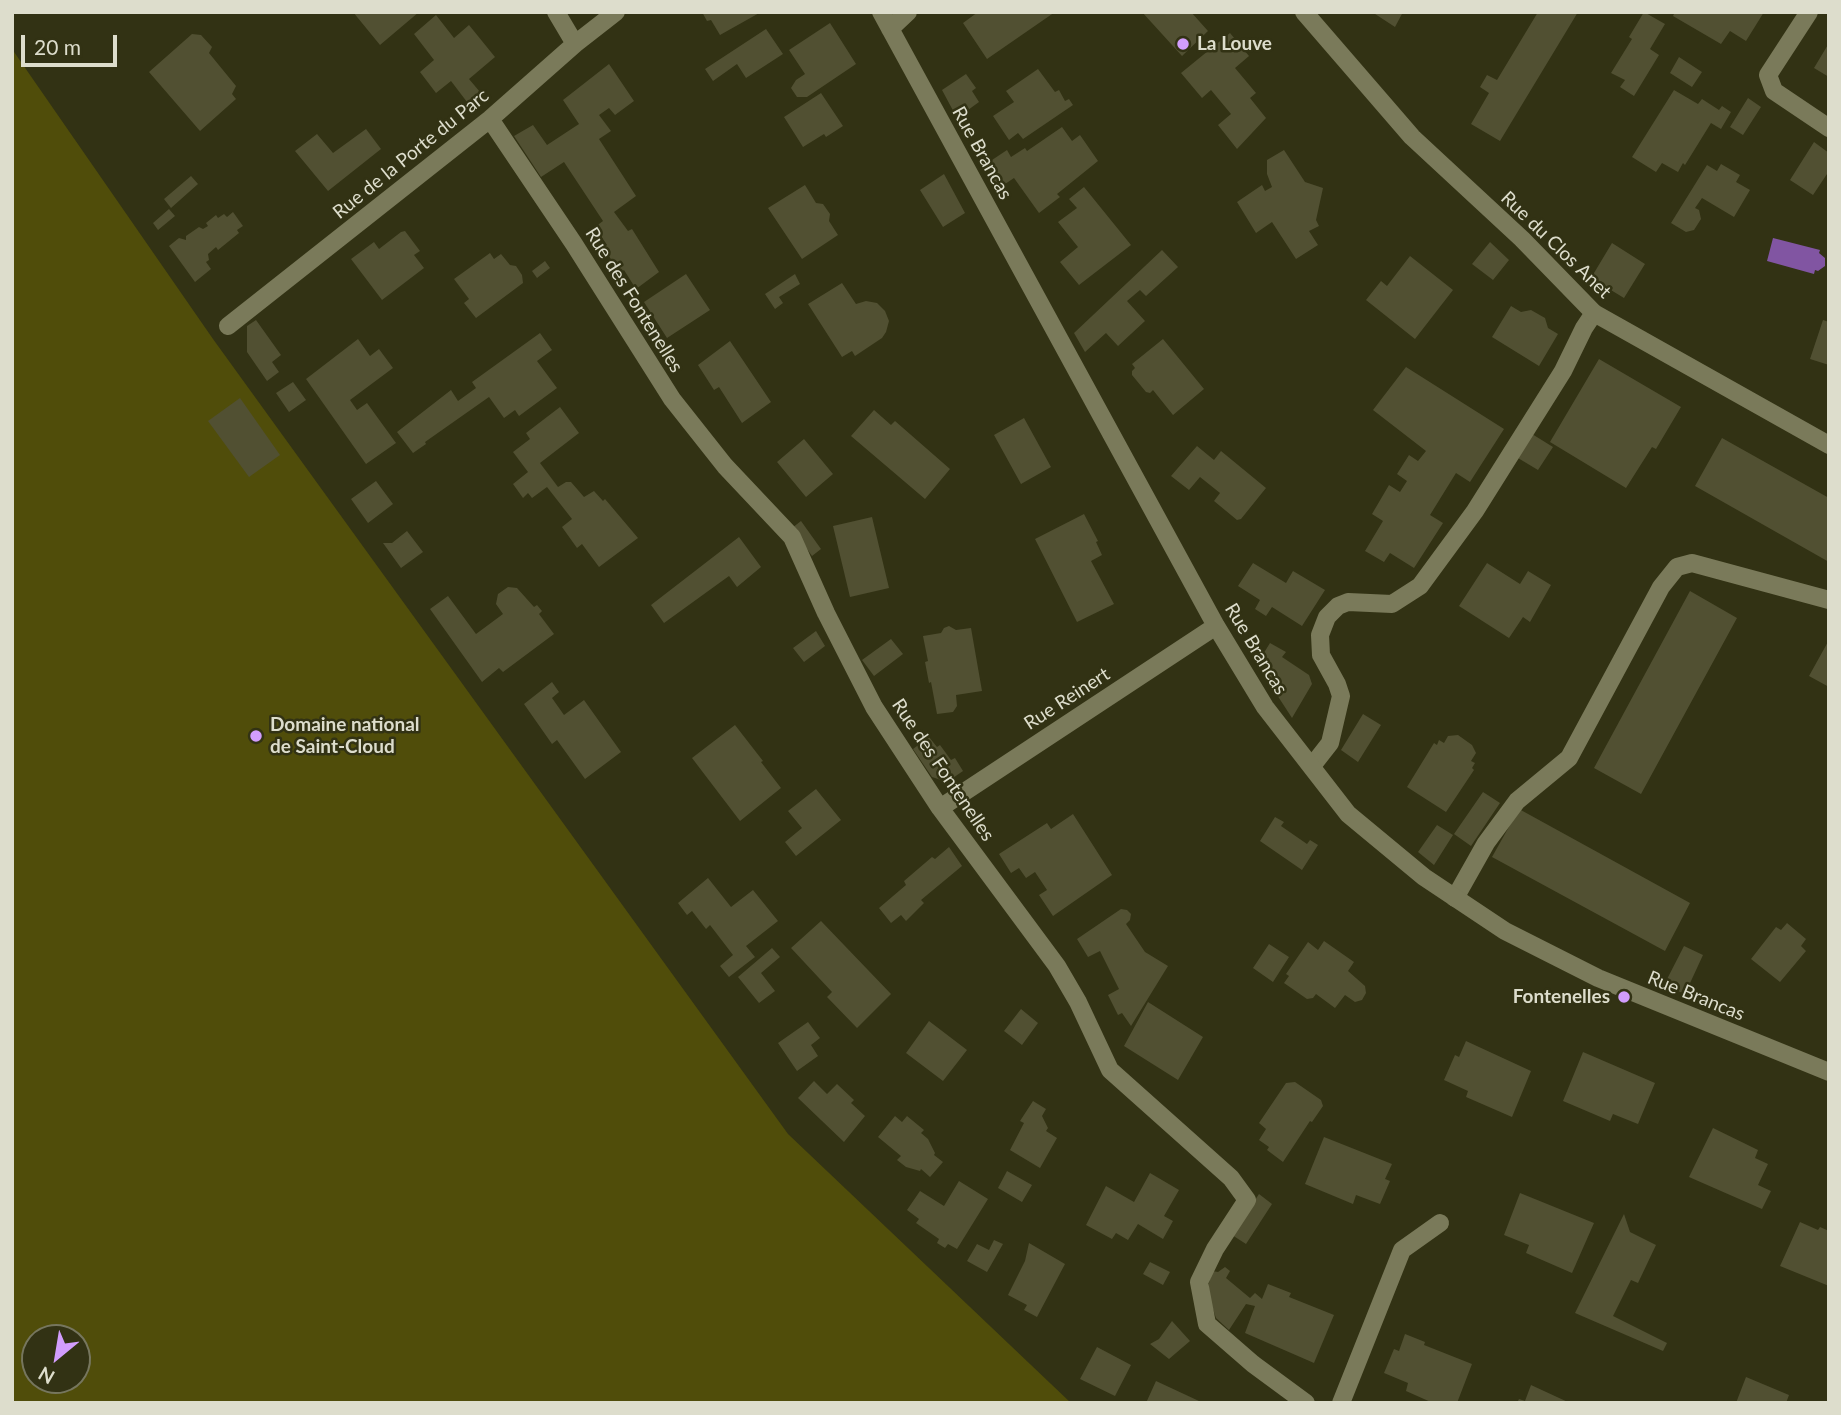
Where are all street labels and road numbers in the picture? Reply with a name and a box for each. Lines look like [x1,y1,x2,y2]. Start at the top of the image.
street label: Rue de la Porte du Parc [329,84,493,224]
street label: Rue Brancas [947,103,1017,203]
street label: Rue du Clos Anet [1496,187,1616,303]
street label: Rue des Fontenelles [580,223,688,377]
street label: Rue Brancas [1220,599,1292,699]
street label: Rue Reinert [1020,663,1114,735]
street label: Rue des Fontenelles [887,695,999,845]
street label: Rue Brancas [1644,966,1748,1026]

